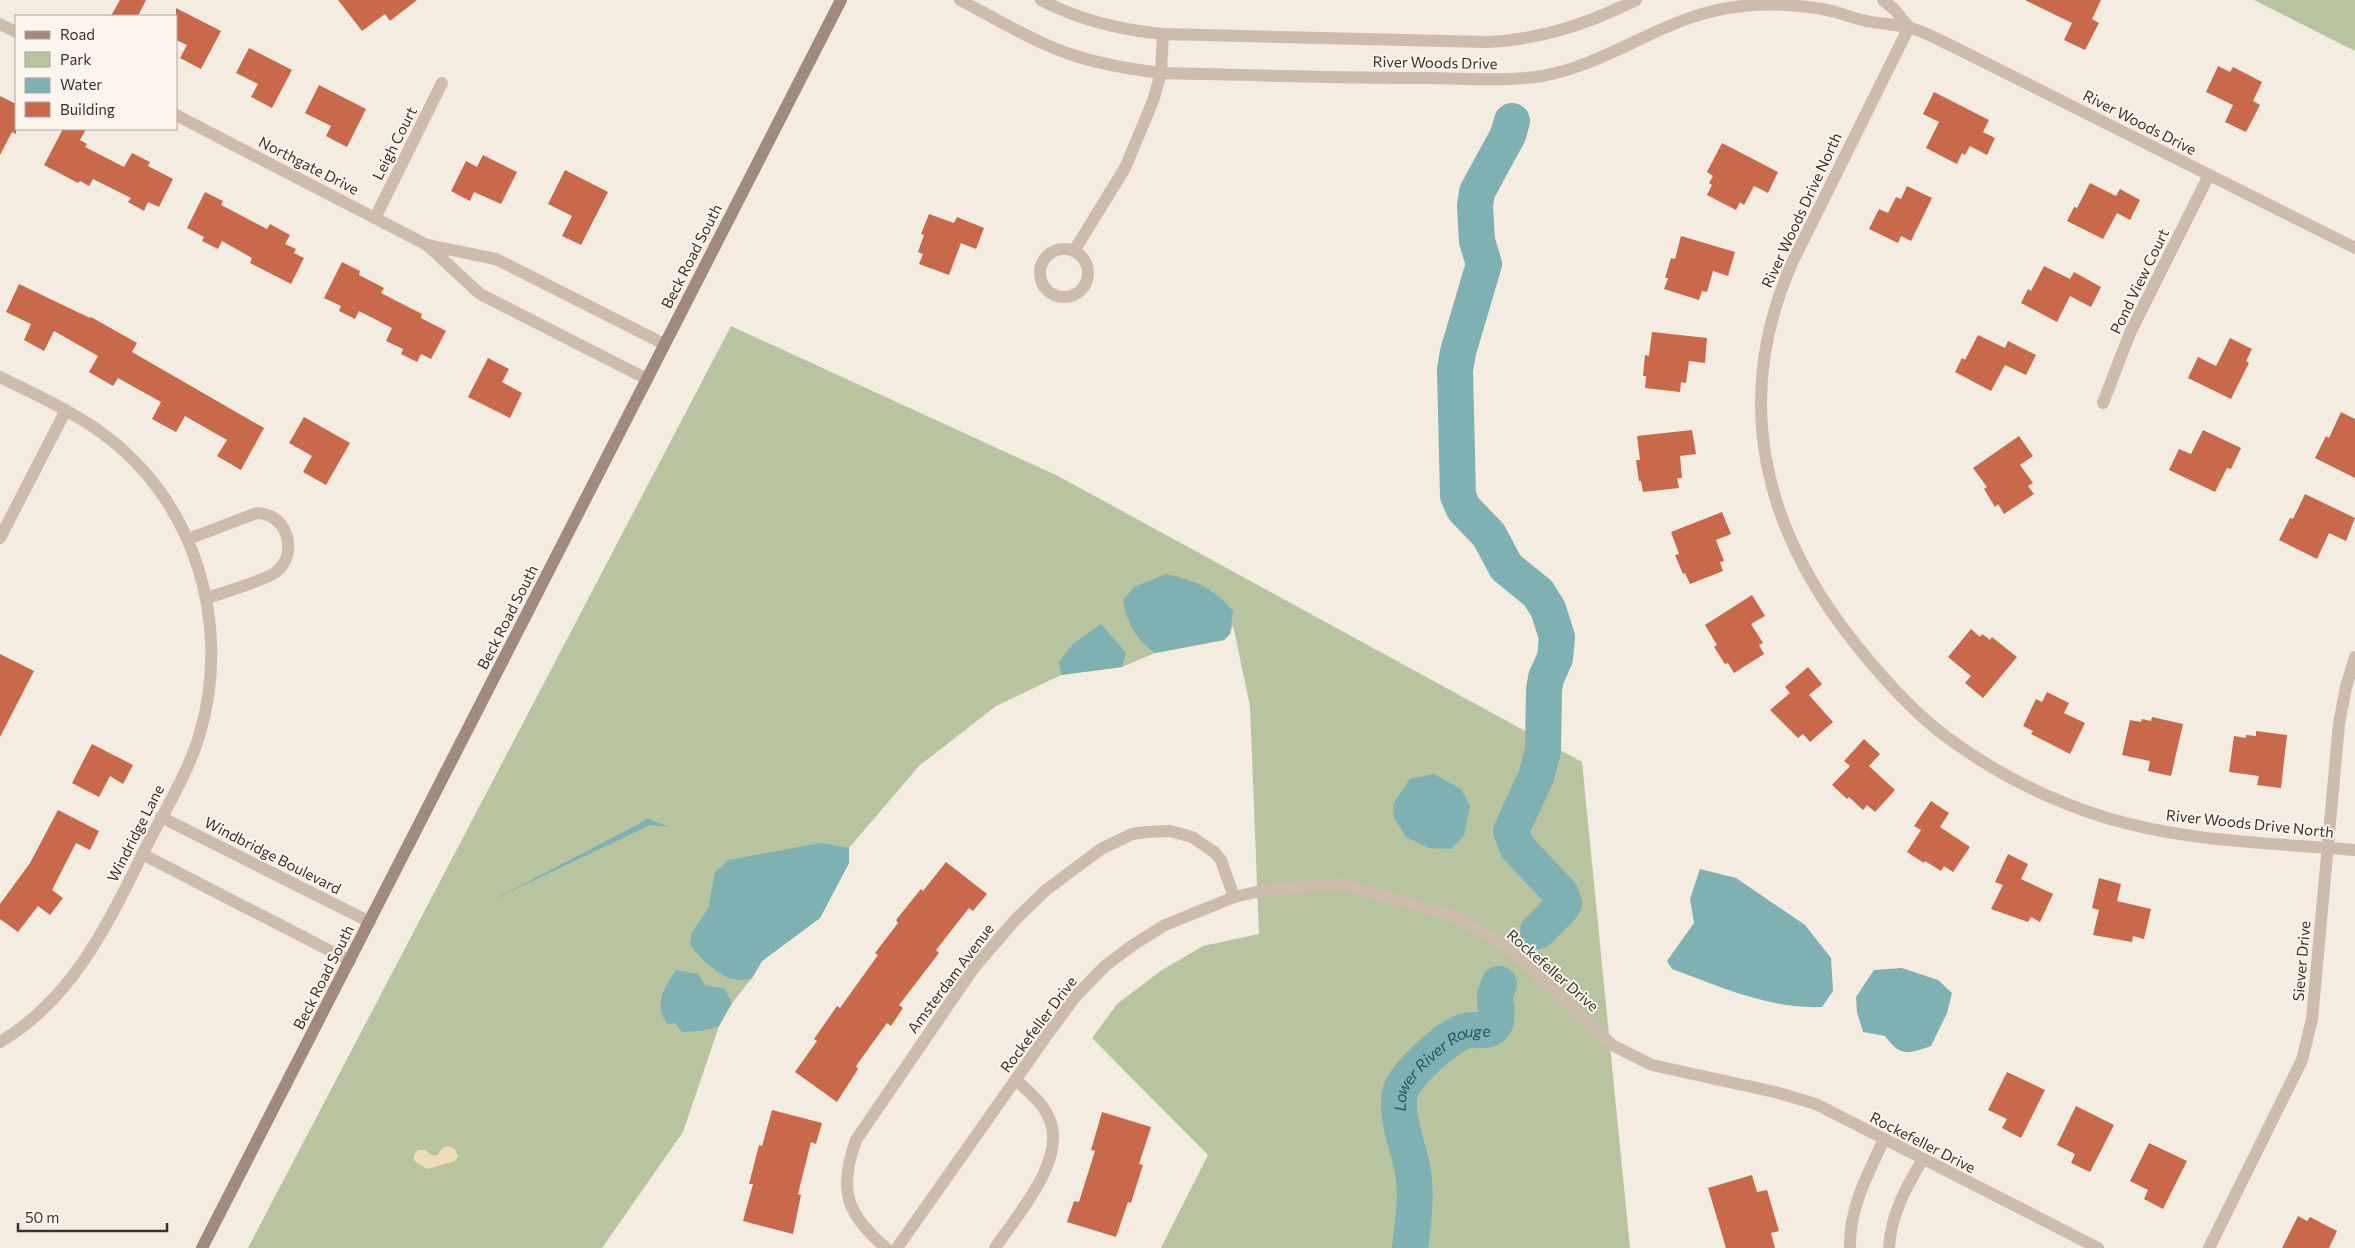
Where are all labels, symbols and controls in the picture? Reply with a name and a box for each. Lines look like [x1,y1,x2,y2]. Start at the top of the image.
legend [15,15,178,130]
text: Road [60,25,95,43]
text: Park [60,50,91,68]
street label: River Woods Drive [1372,52,1498,72]
text: Water [60,75,102,93]
street label: River Woods Drive [2080,86,2200,158]
text: Building [60,100,115,118]
street label: Leigh Court [368,103,420,183]
street label: River Woods Drive North [1757,130,1845,290]
street label: Northgate Drive [256,132,362,198]
street label: Beck Road South [657,201,725,311]
street label: Pond View Court [2106,225,2172,337]
street label: Beck Road South [473,562,541,672]
street label: Windridge Lane [103,781,167,885]
street label: River Woods Drive North [2165,805,2335,841]
street label: Windbridge Boulevard [202,813,344,897]
street label: Amsterdam Avenue [903,920,997,1036]
street label: Siever Drive [2289,920,2313,1002]
street label: Beck Road South [289,922,357,1032]
street label: Rockefeller Drive [1503,925,1603,1015]
street label: Rockefeller Drive [996,972,1080,1076]
water label: Lower River Rouge [1389,1020,1492,1112]
street label: Rockefeller Drive [1867,1108,1979,1176]
scale bar [18,1200,166,1232]
text: 50 m [25,1208,59,1226]

